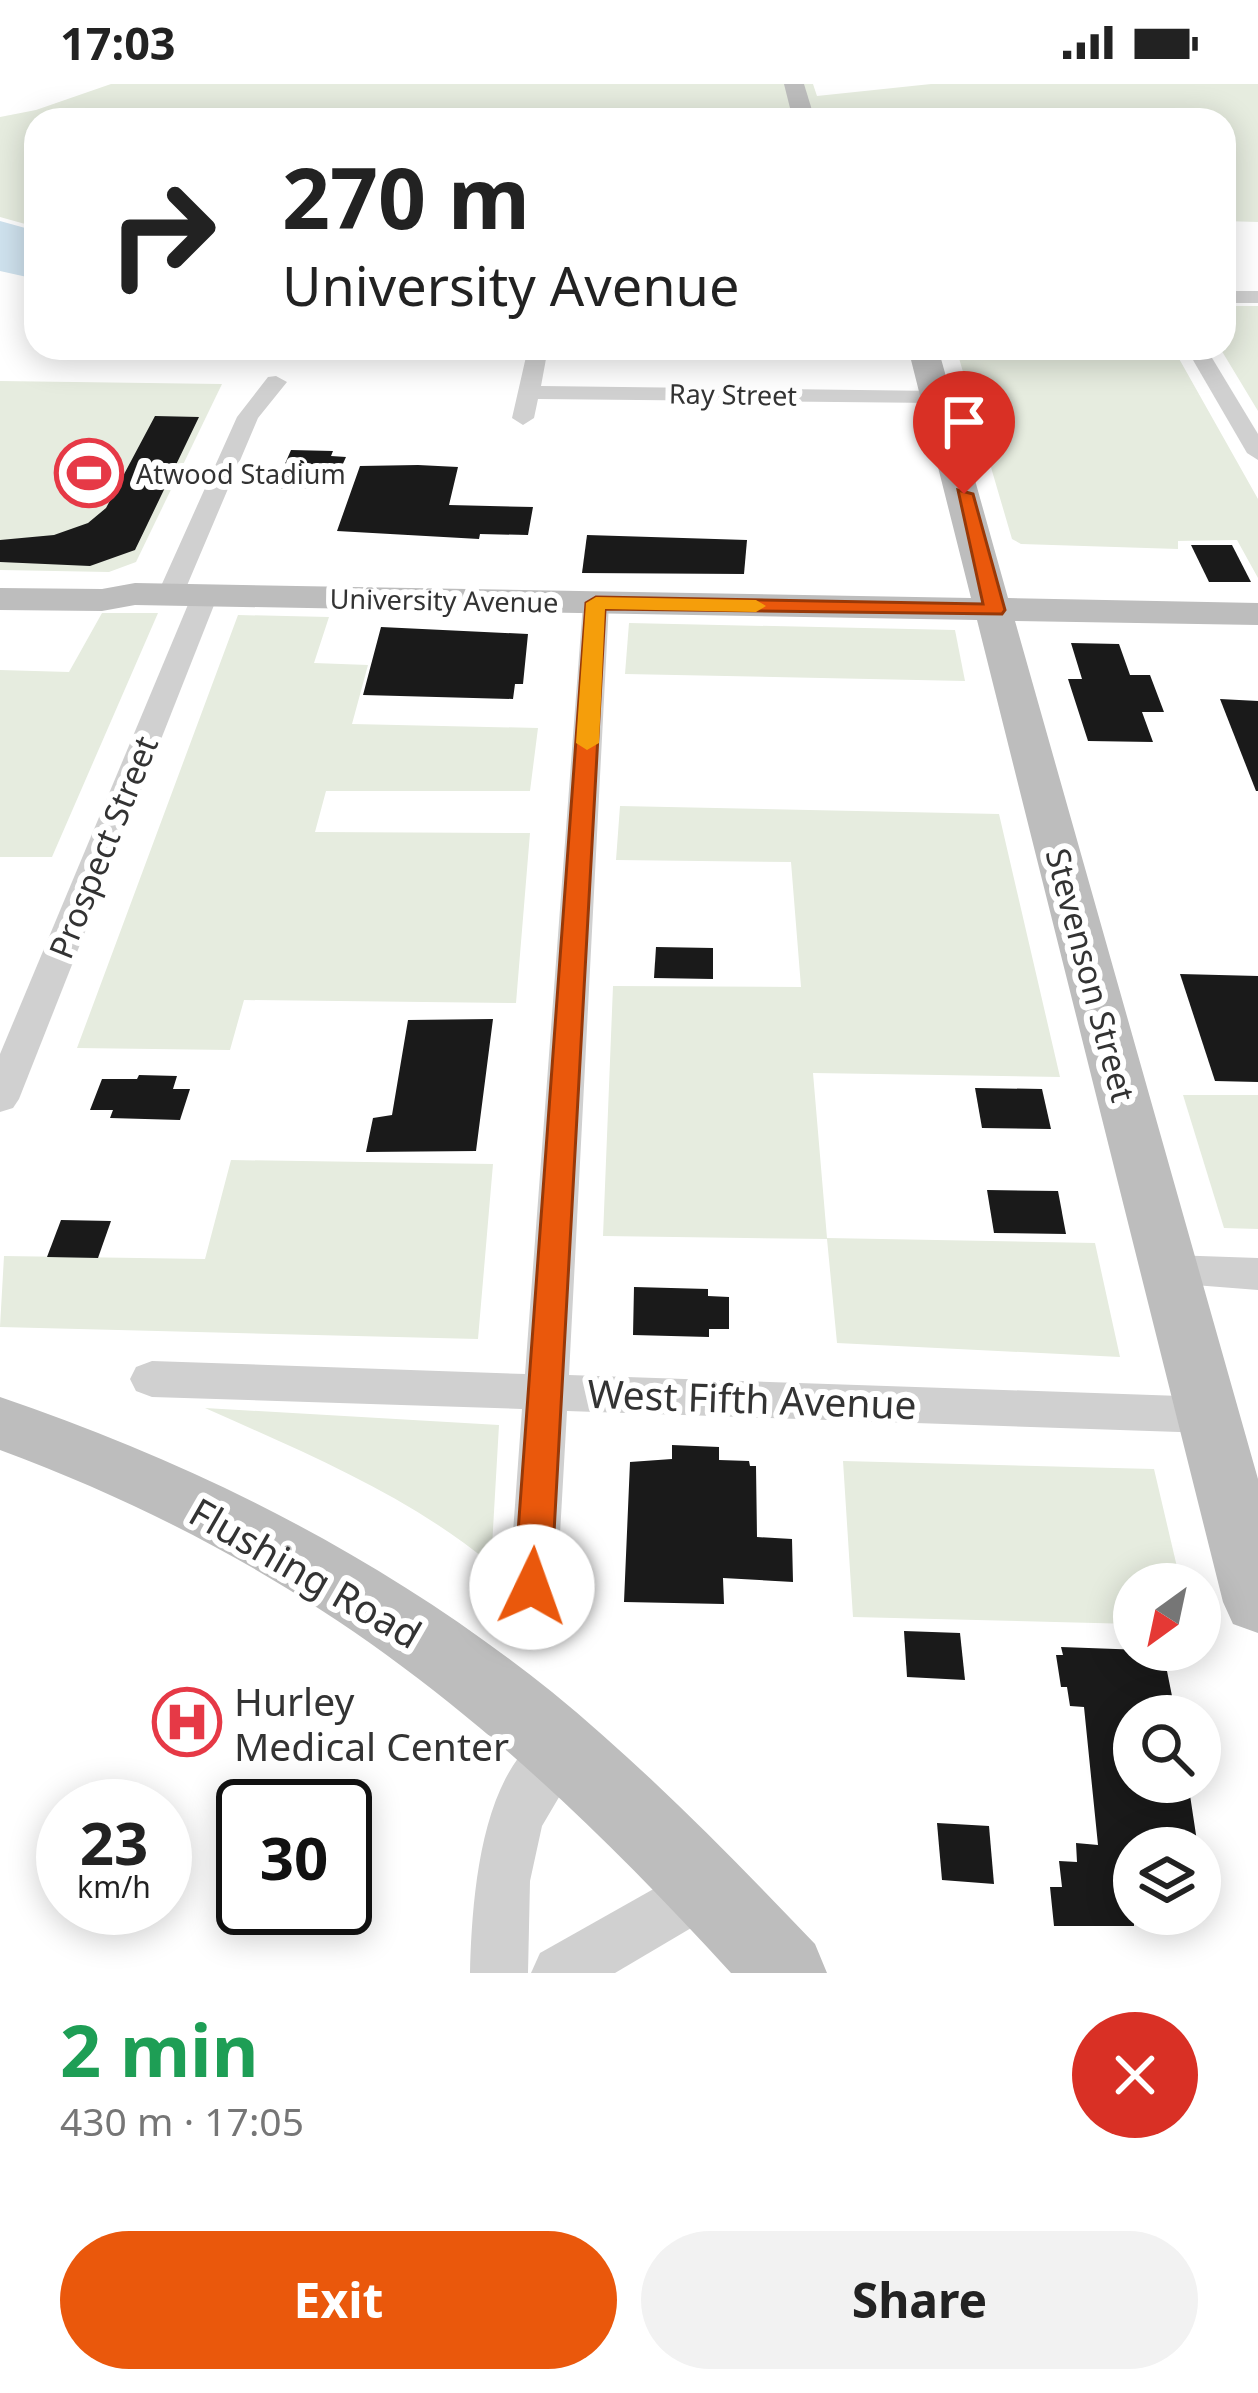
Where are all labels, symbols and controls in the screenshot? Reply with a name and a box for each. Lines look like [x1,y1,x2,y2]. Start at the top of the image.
text: 17:03 [60,12,176,73]
text: 270 m [282,139,530,254]
icon: right [84,156,240,312]
text: University Avenue [282,248,739,322]
pin [913,371,1015,494]
street label: Ray Street [669,374,798,414]
icon: arrive [931,389,997,455]
sports icon: Atwood Stadium [54,438,124,508]
place label: Atwood Stadium [136,455,346,492]
street label: University Avenue [329,580,559,620]
street label: Prospect Street [38,729,168,965]
street label: Stevenson Street [1036,843,1146,1107]
street label: West Fifth Avenue [586,1366,918,1430]
street label: Flushing Road [181,1484,431,1660]
position arrow [469,1524,595,1650]
north arrow [1113,1563,1221,1671]
map controls [1113,1563,1221,1935]
place label: Hurley Medical Center [234,1674,509,1772]
hospital icon: Hurley Medical Center [152,1687,222,1757]
button: search [1113,1695,1221,1803]
speed limit sign: 30 [216,1779,372,1935]
text: 23 [80,1801,148,1883]
button: layers [1113,1827,1221,1935]
text: km/h [77,1866,151,1907]
text: 2 min [60,2000,258,2098]
button: close [1072,2012,1198,2138]
text: 430 m · 17:05 [60,2094,304,2147]
button: Exit [60,2231,617,2369]
button: Share [641,2231,1198,2369]

